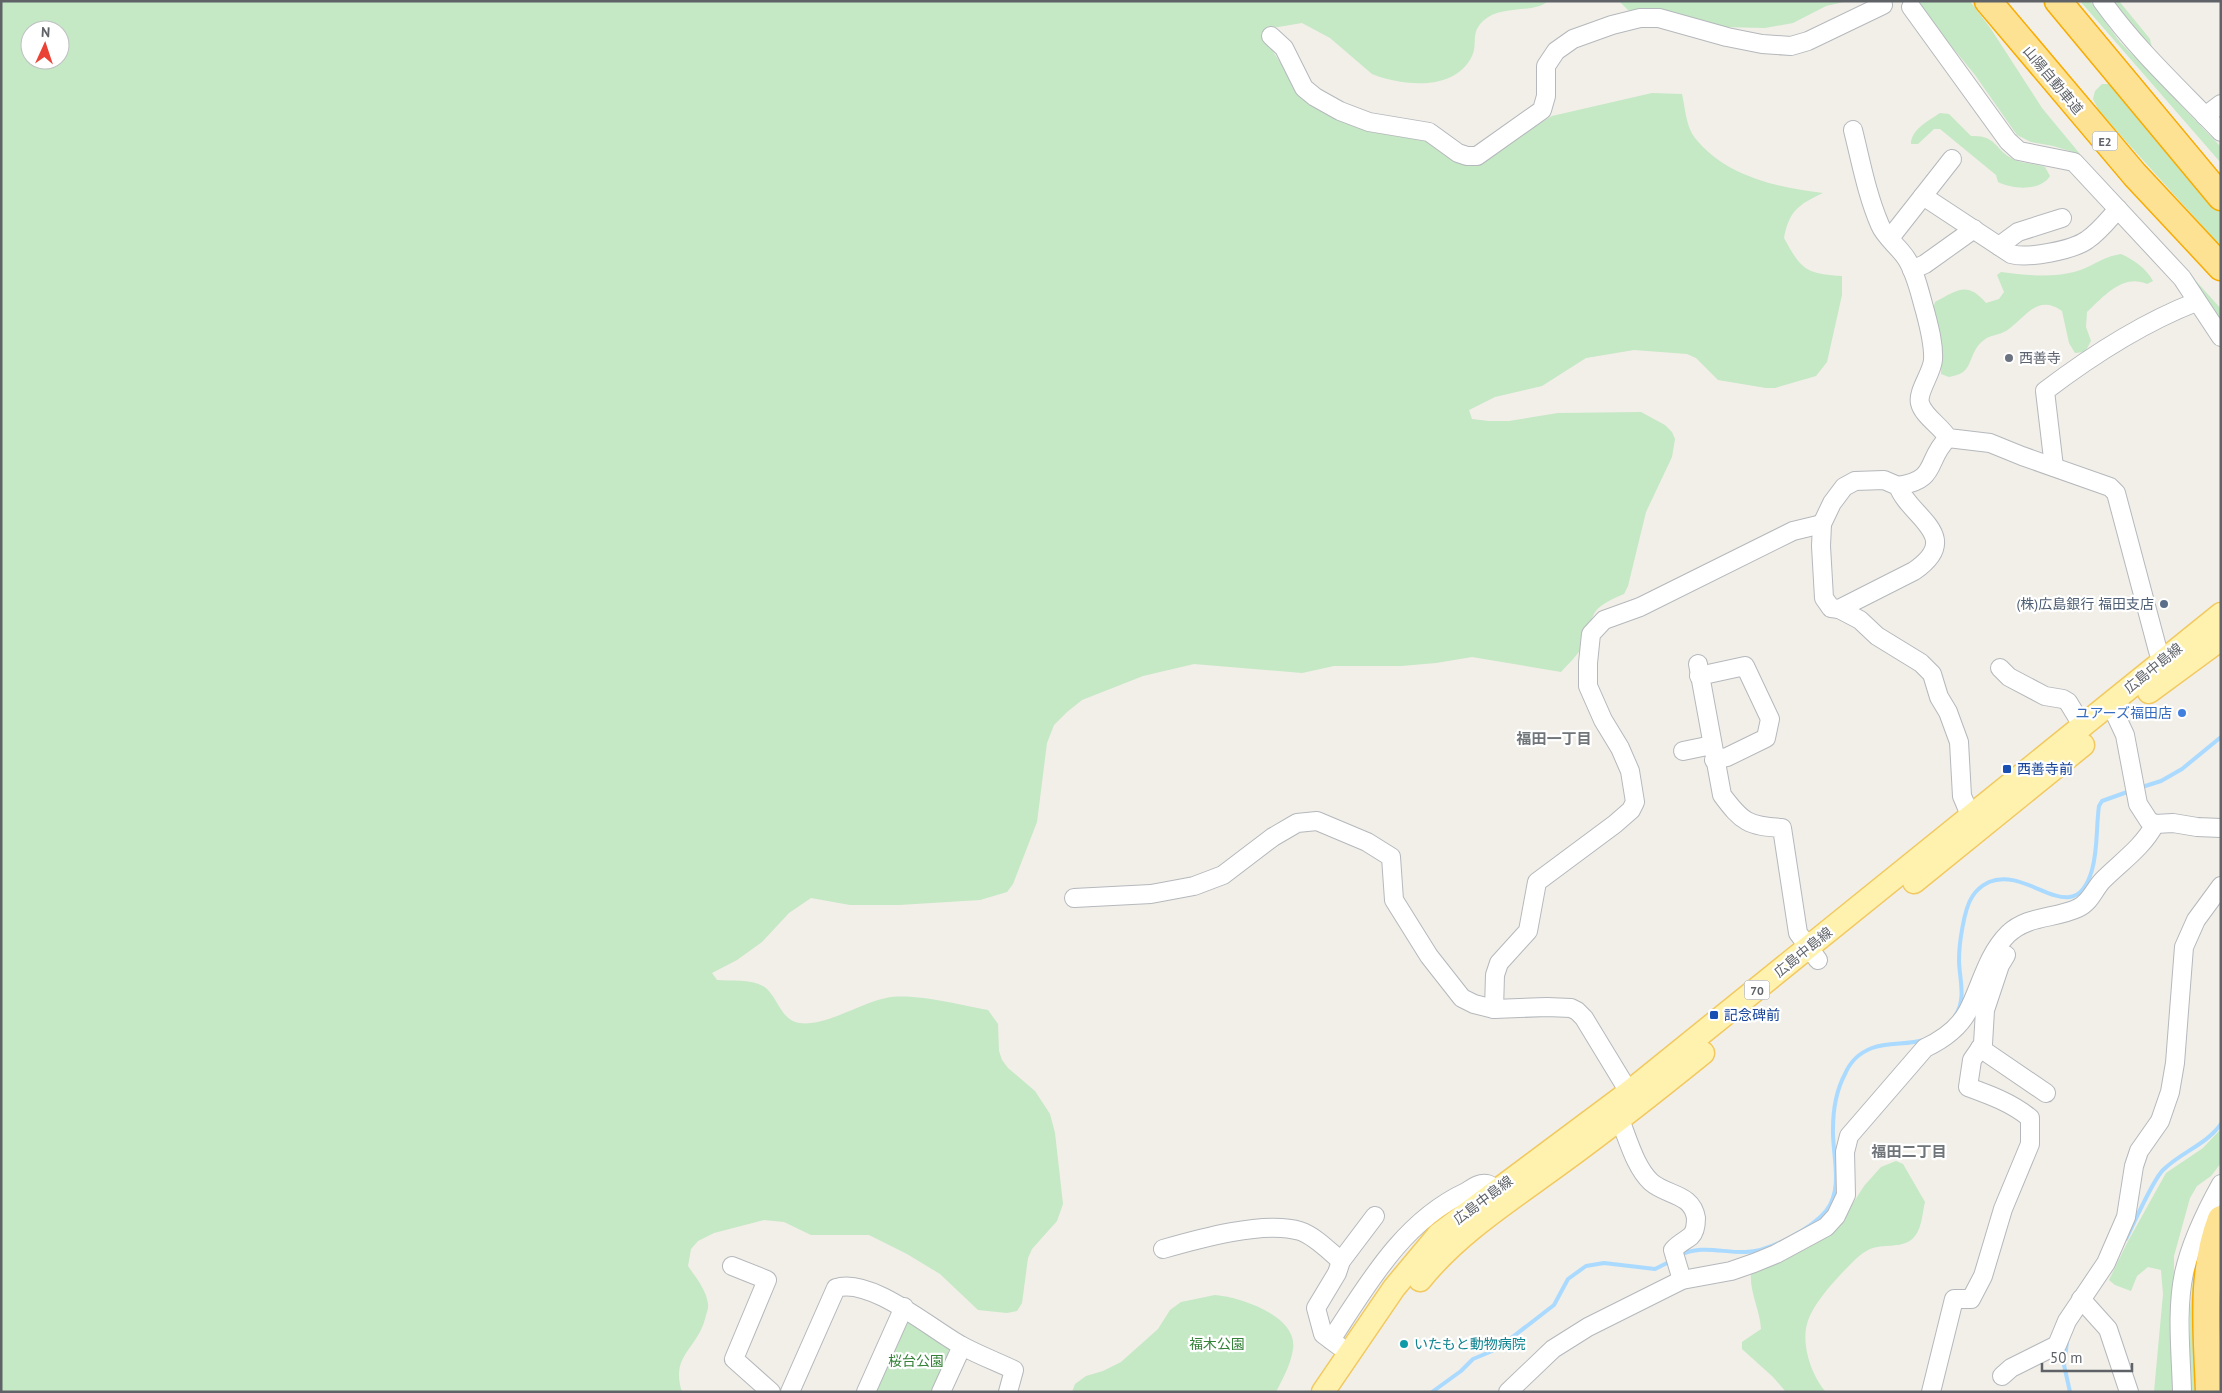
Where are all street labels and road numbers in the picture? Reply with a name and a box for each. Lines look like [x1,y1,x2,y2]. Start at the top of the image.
street label: 山陽自動車道 [2019,42,2087,118]
road number: E2 [2092,132,2118,150]
street label: 広島中島線 [2120,639,2186,697]
street label: 広島中島線 [1770,923,1836,981]
road number: 70 [1744,980,1770,1000]
street label: 広島中島線 [1450,1172,1516,1228]

